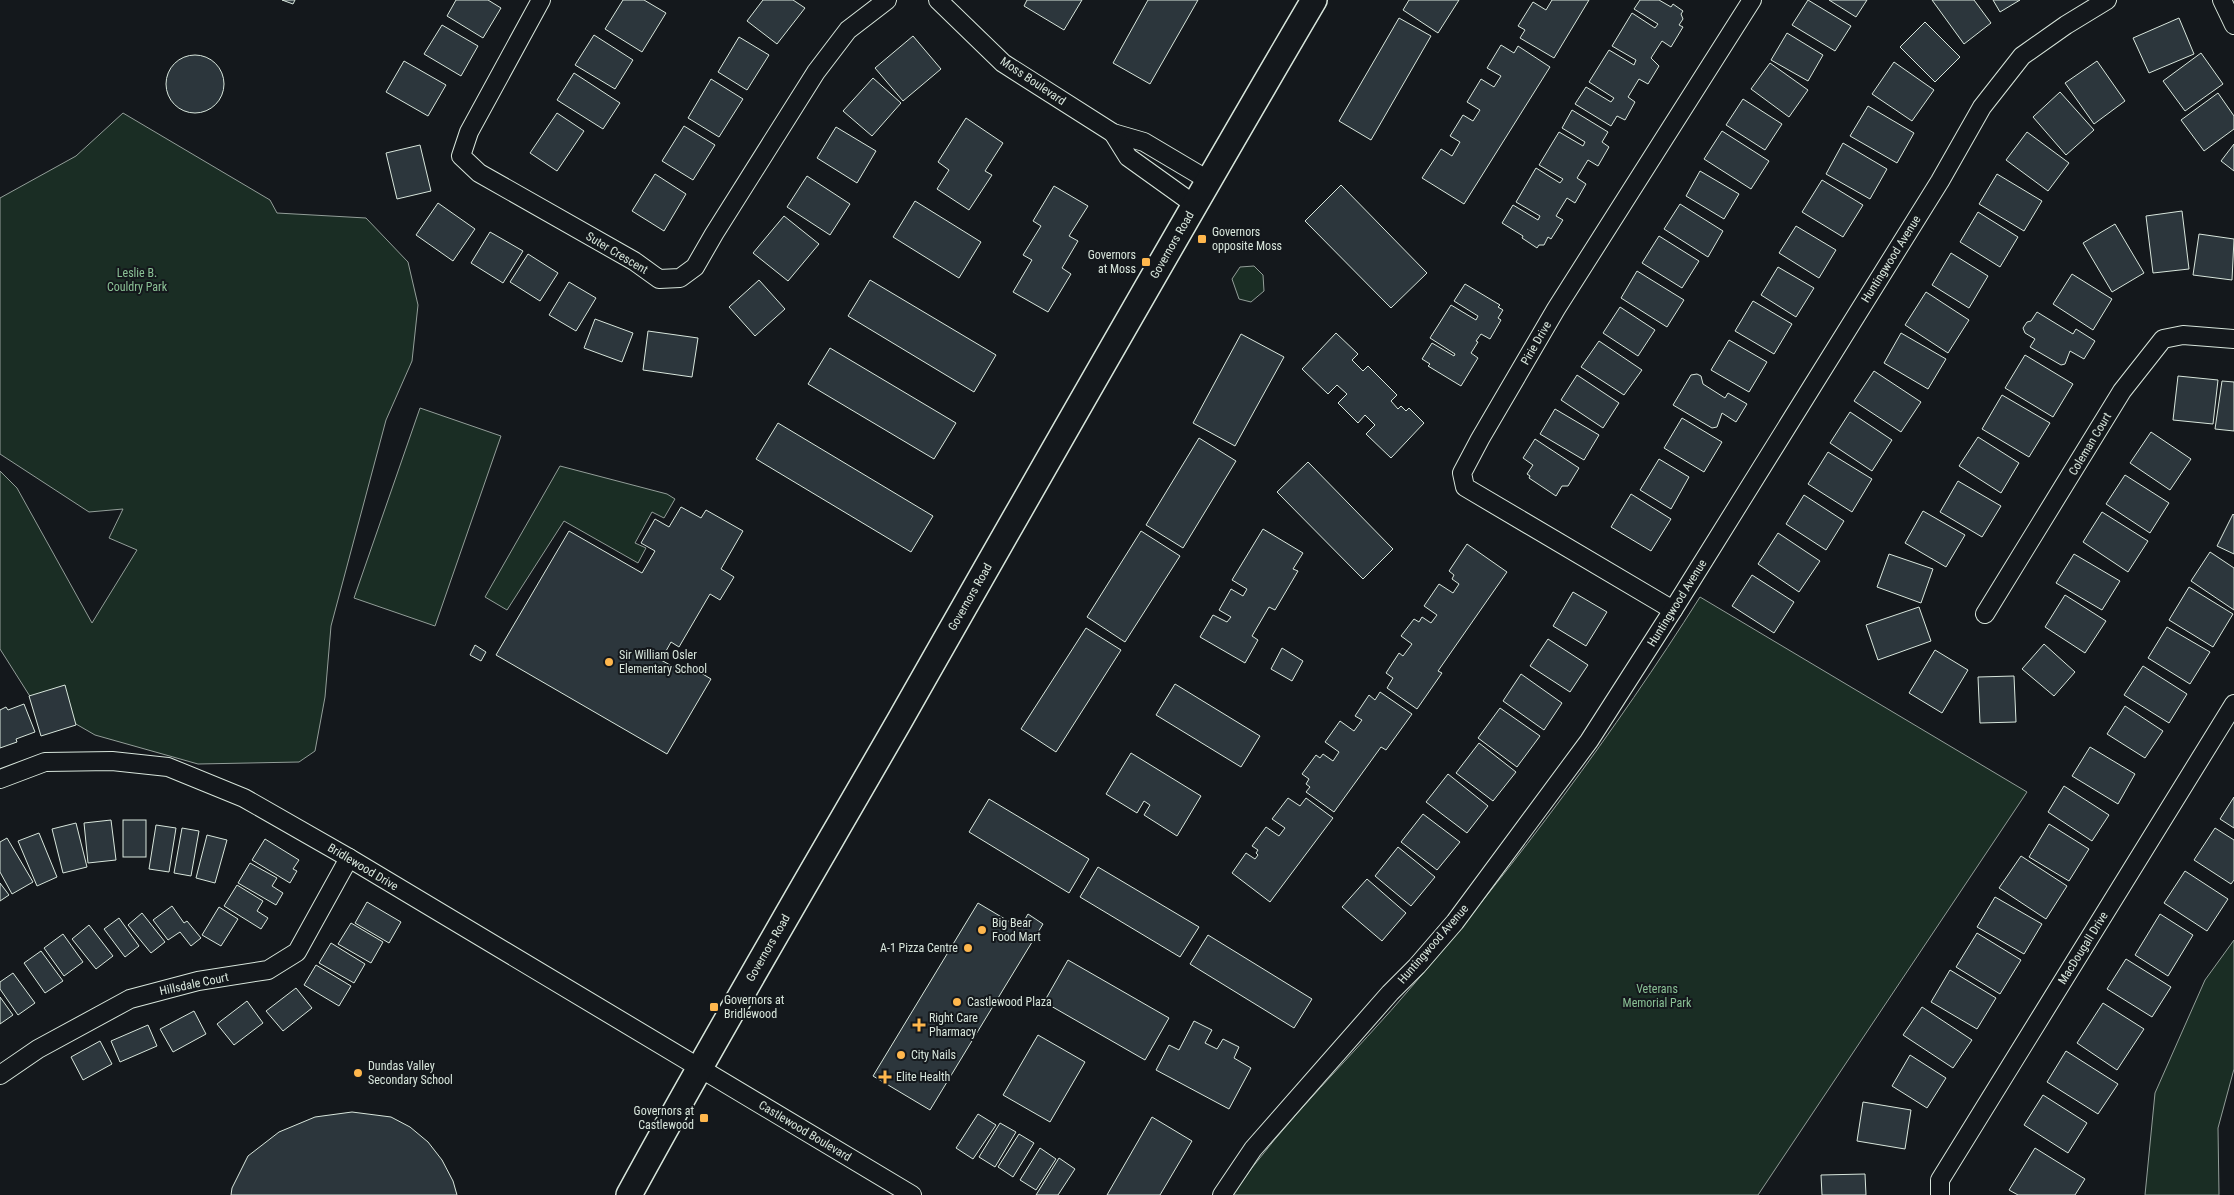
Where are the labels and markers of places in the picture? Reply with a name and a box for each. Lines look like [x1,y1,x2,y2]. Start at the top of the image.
place label: Governors opposite Moss [1212,225,1282,253]
marker: Governors opposite Moss [1196,233,1208,245]
place label: Governors at Moss [1088,248,1136,276]
marker: Governors at Moss [1140,256,1152,268]
place label: Sir William Osler Elementary School [619,648,707,676]
marker: Sir William Osler Elementary School [603,656,615,668]
place label: Big Bear Food Mart [992,916,1041,944]
marker: Big Bear Food Mart [976,924,988,936]
place label: A-1 Pizza Centre [880,941,958,955]
marker: A-1 Pizza Centre [962,942,974,954]
place label: Governors at Bridlewood [724,993,785,1021]
place label: Castlewood Plaza [967,995,1052,1009]
marker: Castlewood Plaza [951,996,963,1008]
marker: Governors at Bridlewood [708,1001,720,1013]
place label: Right Care Pharmacy [929,1011,978,1039]
marker: Right Care Pharmacy [913,1019,925,1031]
place label: City Nails [911,1048,956,1062]
marker: City Nails [895,1049,907,1061]
place label: Dundas Valley Secondary School [368,1059,453,1087]
marker: Dundas Valley Secondary School [352,1067,364,1079]
marker: Elite Health [878,1070,892,1084]
place label: Elite Health [896,1070,951,1084]
place label: Governors at Castlewood [634,1104,694,1132]
marker: Governors at Castlewood [698,1112,710,1124]

